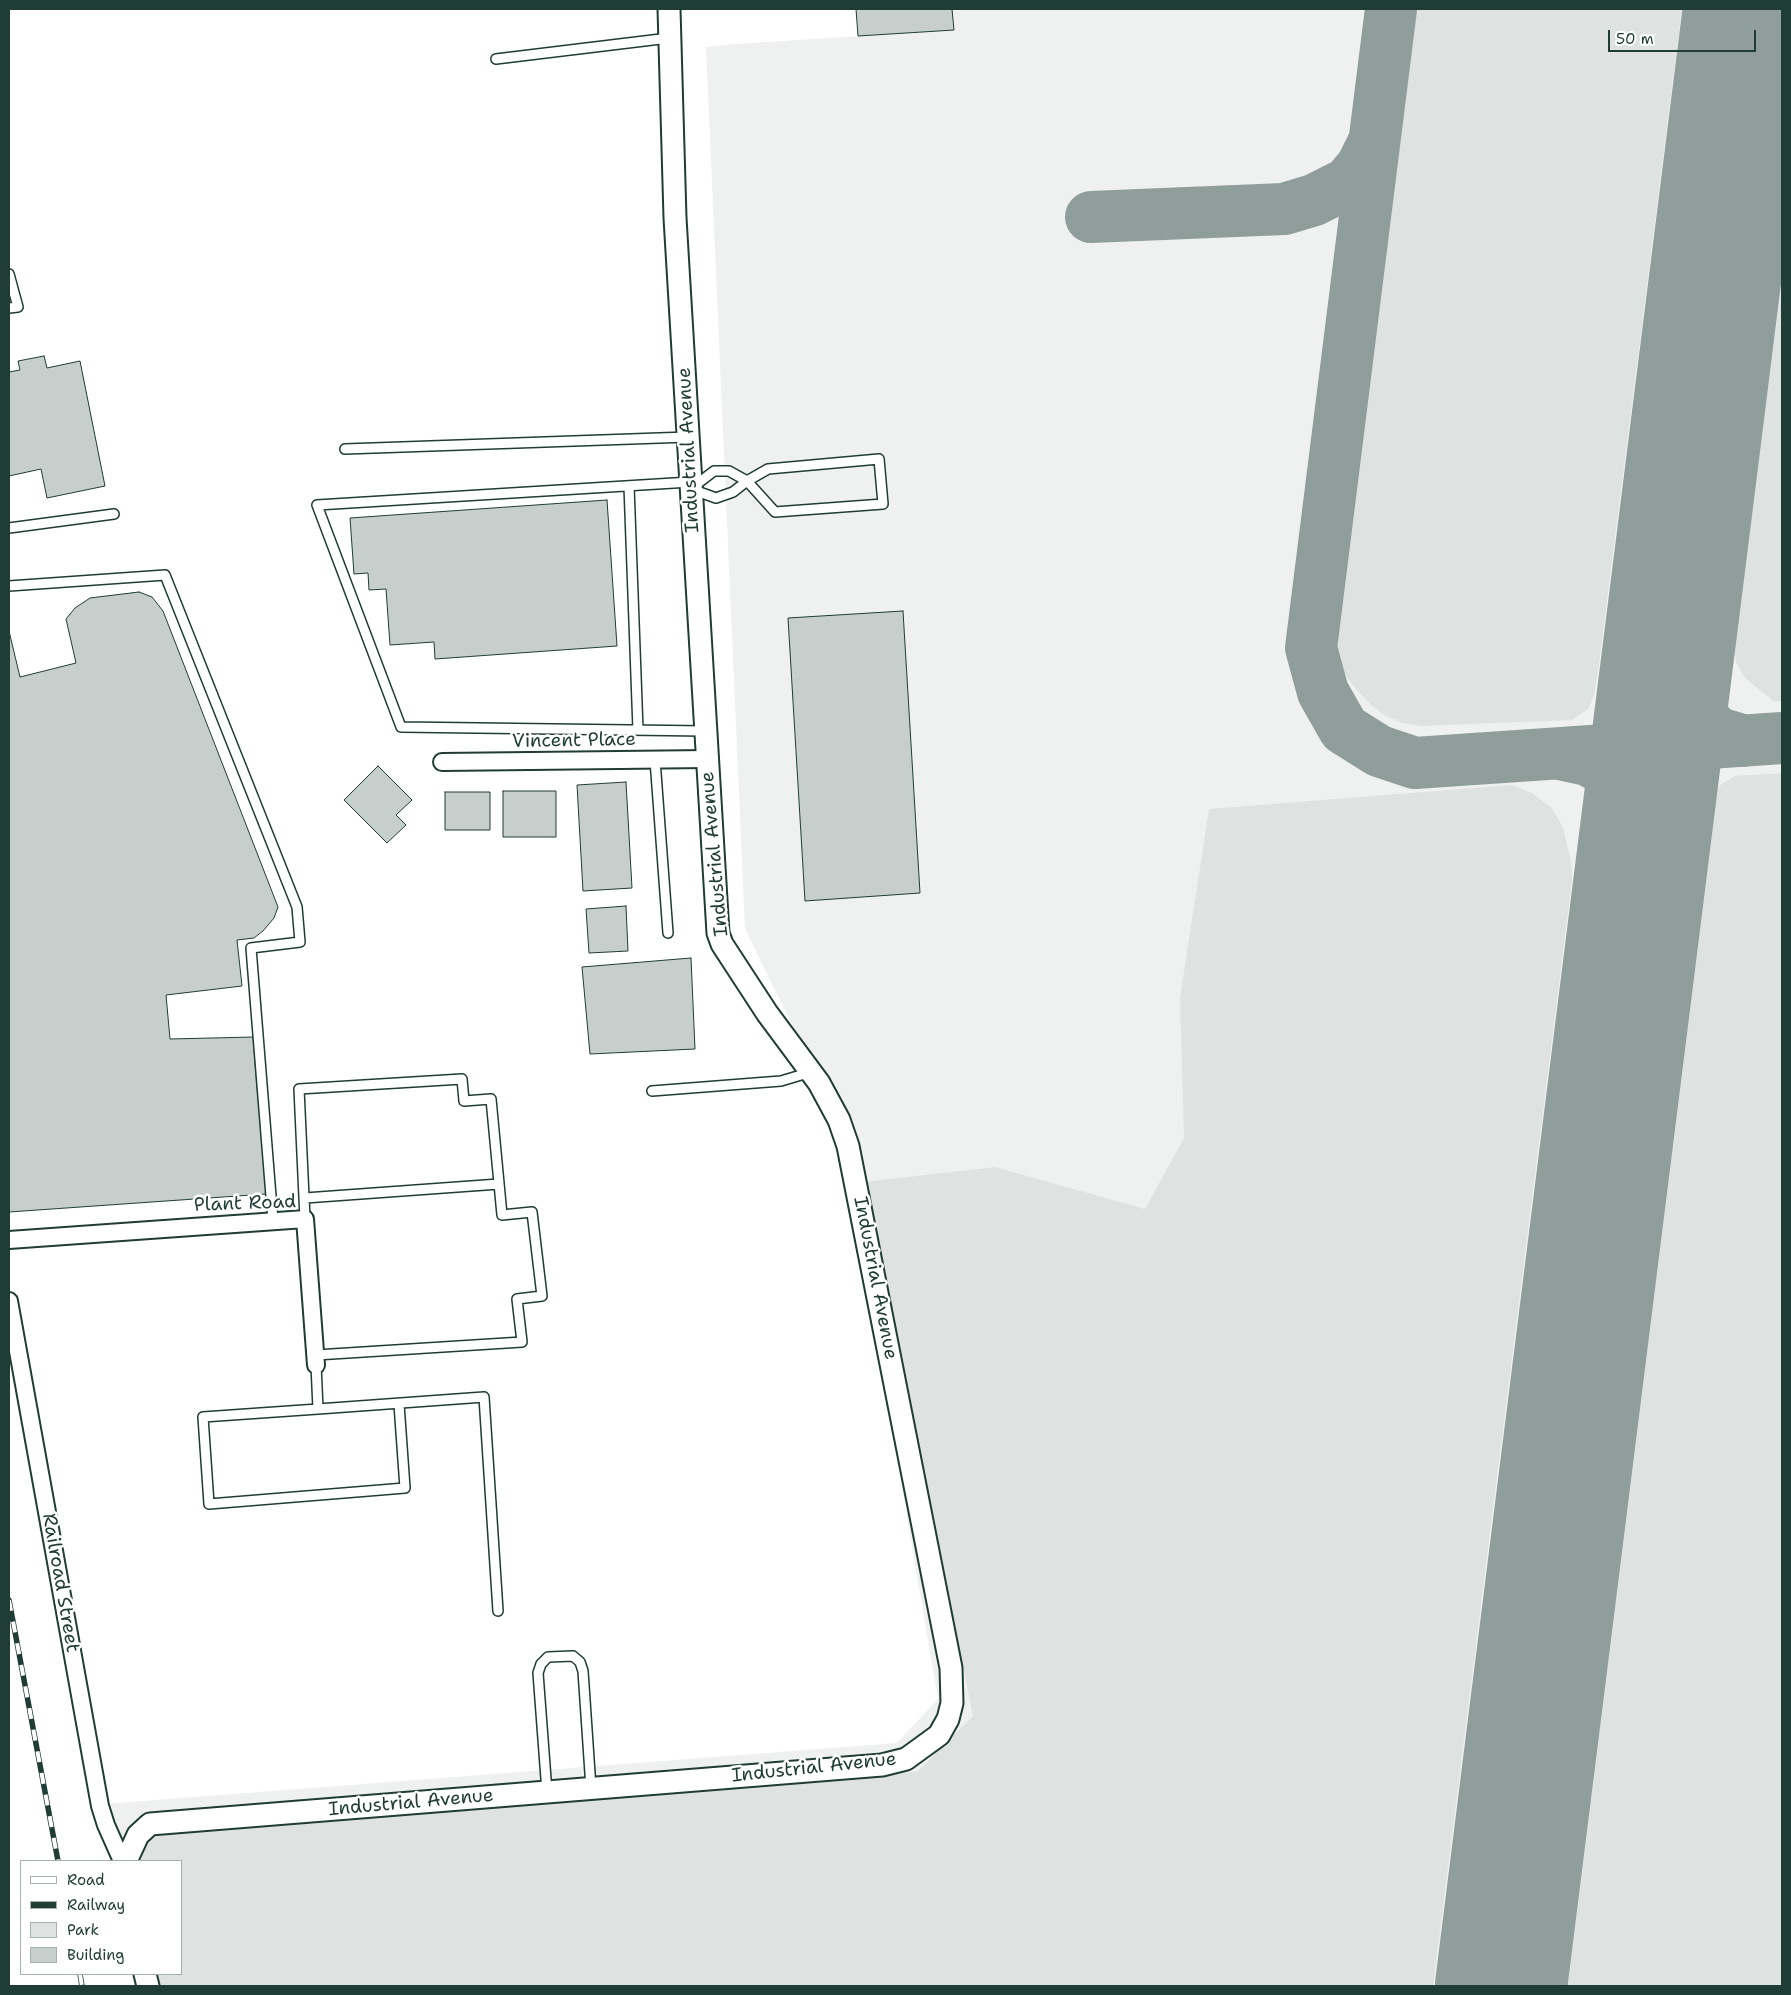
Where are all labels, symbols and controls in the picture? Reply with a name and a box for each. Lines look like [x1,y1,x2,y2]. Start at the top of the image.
scale bar [1611,20,1758,52]
text: 50 m [1616,29,1654,49]
street label: Industrial Avenue [673,367,705,533]
street label: Vincent Place [512,729,636,753]
street label: Industrial Avenue [696,771,734,937]
street label: Plant Road [193,1191,297,1217]
street label: Industrial Avenue [848,1195,902,1361]
street label: Railroad Street [37,1512,83,1654]
street label: Industrial Avenue [730,1748,898,1788]
street label: Industrial Avenue [328,1784,494,1822]
legend [20,1860,182,1975]
text: Road [67,1870,105,1890]
text: Railway [67,1895,125,1915]
text: Park [67,1920,99,1940]
text: Building [67,1945,124,1965]

